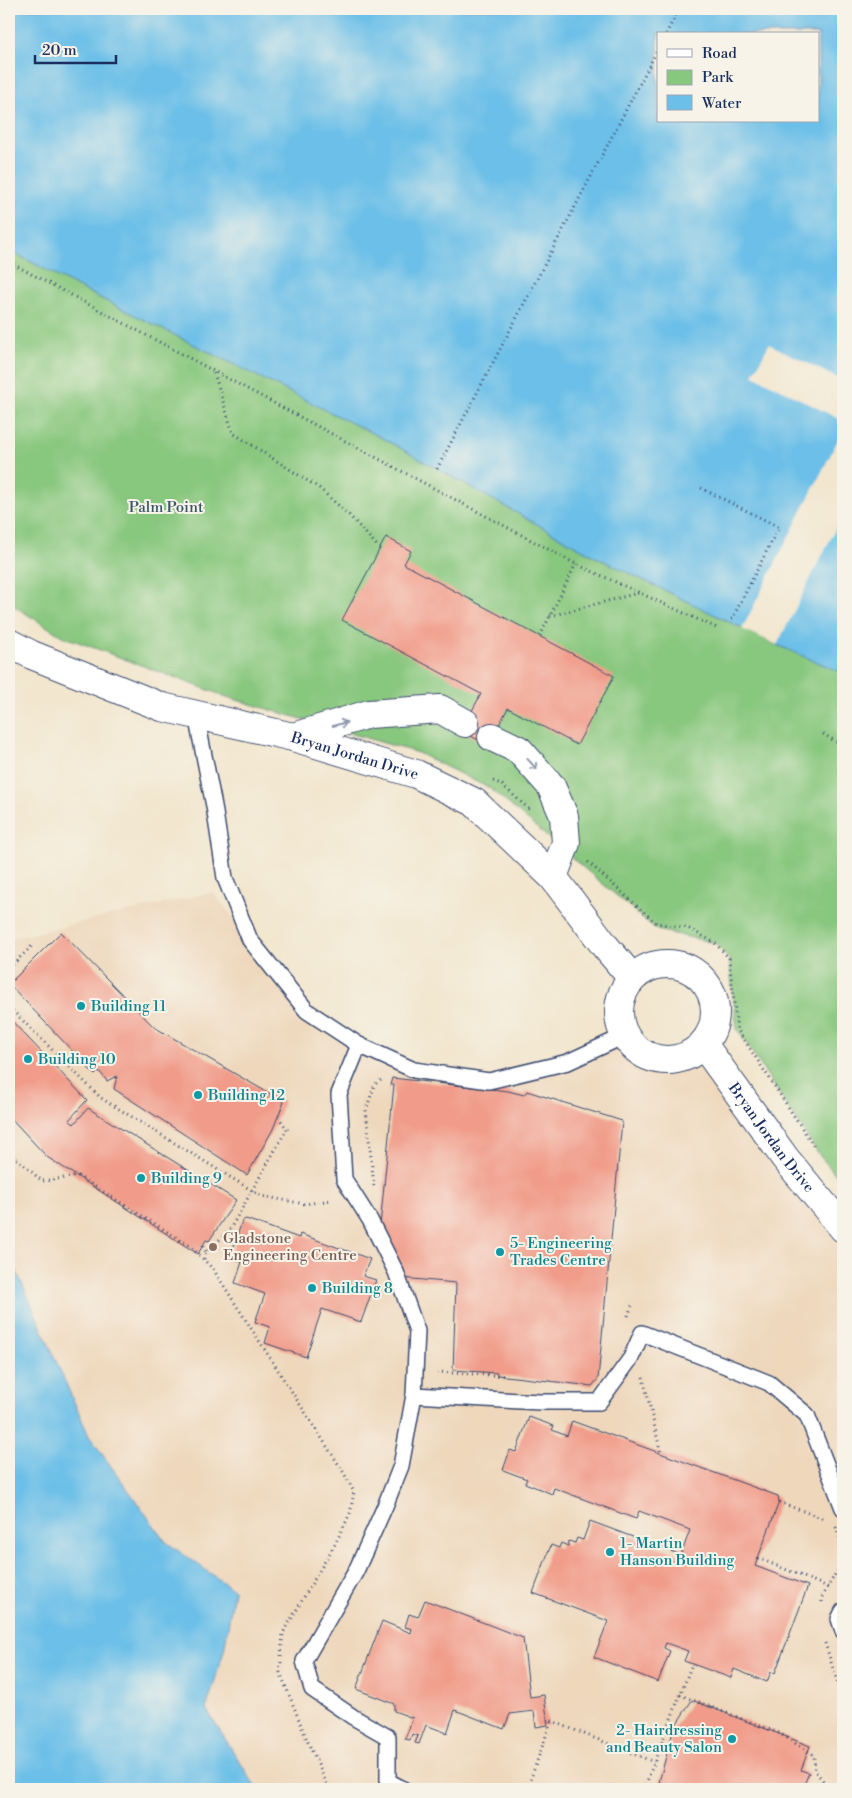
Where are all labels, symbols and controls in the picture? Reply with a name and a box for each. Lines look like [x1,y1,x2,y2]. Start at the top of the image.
scale bar [35,32,116,64]
legend [657,32,820,122]
text: 20 m [42,41,77,60]
text: Road [702,44,737,63]
text: Park [702,68,734,87]
text: Water [701,94,742,113]
park label: Palm Point [129,498,204,517]
one-way arrow [332,718,348,728]
street label: Bryan Jordan Drive [288,727,421,784]
one-way arrow [526,758,537,771]
place label: Building 11 [90,997,167,1016]
marker: Building 11 [75,1000,87,1012]
place label: Building 10 [37,1050,116,1069]
marker: Building 10 [22,1053,34,1065]
street label: Bryan Jordan Drive [724,1078,819,1196]
place label: Building 12 [207,1086,285,1105]
marker: Building 12 [192,1089,204,1101]
place label: Building 9 [150,1169,222,1188]
marker: Building 9 [135,1172,147,1184]
place label: Gladstone Engineering Centre [223,1229,357,1265]
place label: 5- Engineering Trades Centre [510,1234,612,1270]
marker: Gladstone Engineering Centre [207,1241,219,1253]
marker: 5- Engineering Trades Centre [494,1246,506,1258]
place label: Building 8 [321,1279,393,1298]
marker: Building 8 [306,1282,318,1294]
place label: 1- Martin Hanson Building [620,1534,734,1570]
marker: 1- Martin Hanson Building [604,1546,616,1558]
place label: 2- Hairdressing and Beauty Salon [606,1721,722,1757]
marker: 2- Hairdressing and Beauty Salon [726,1733,738,1745]

